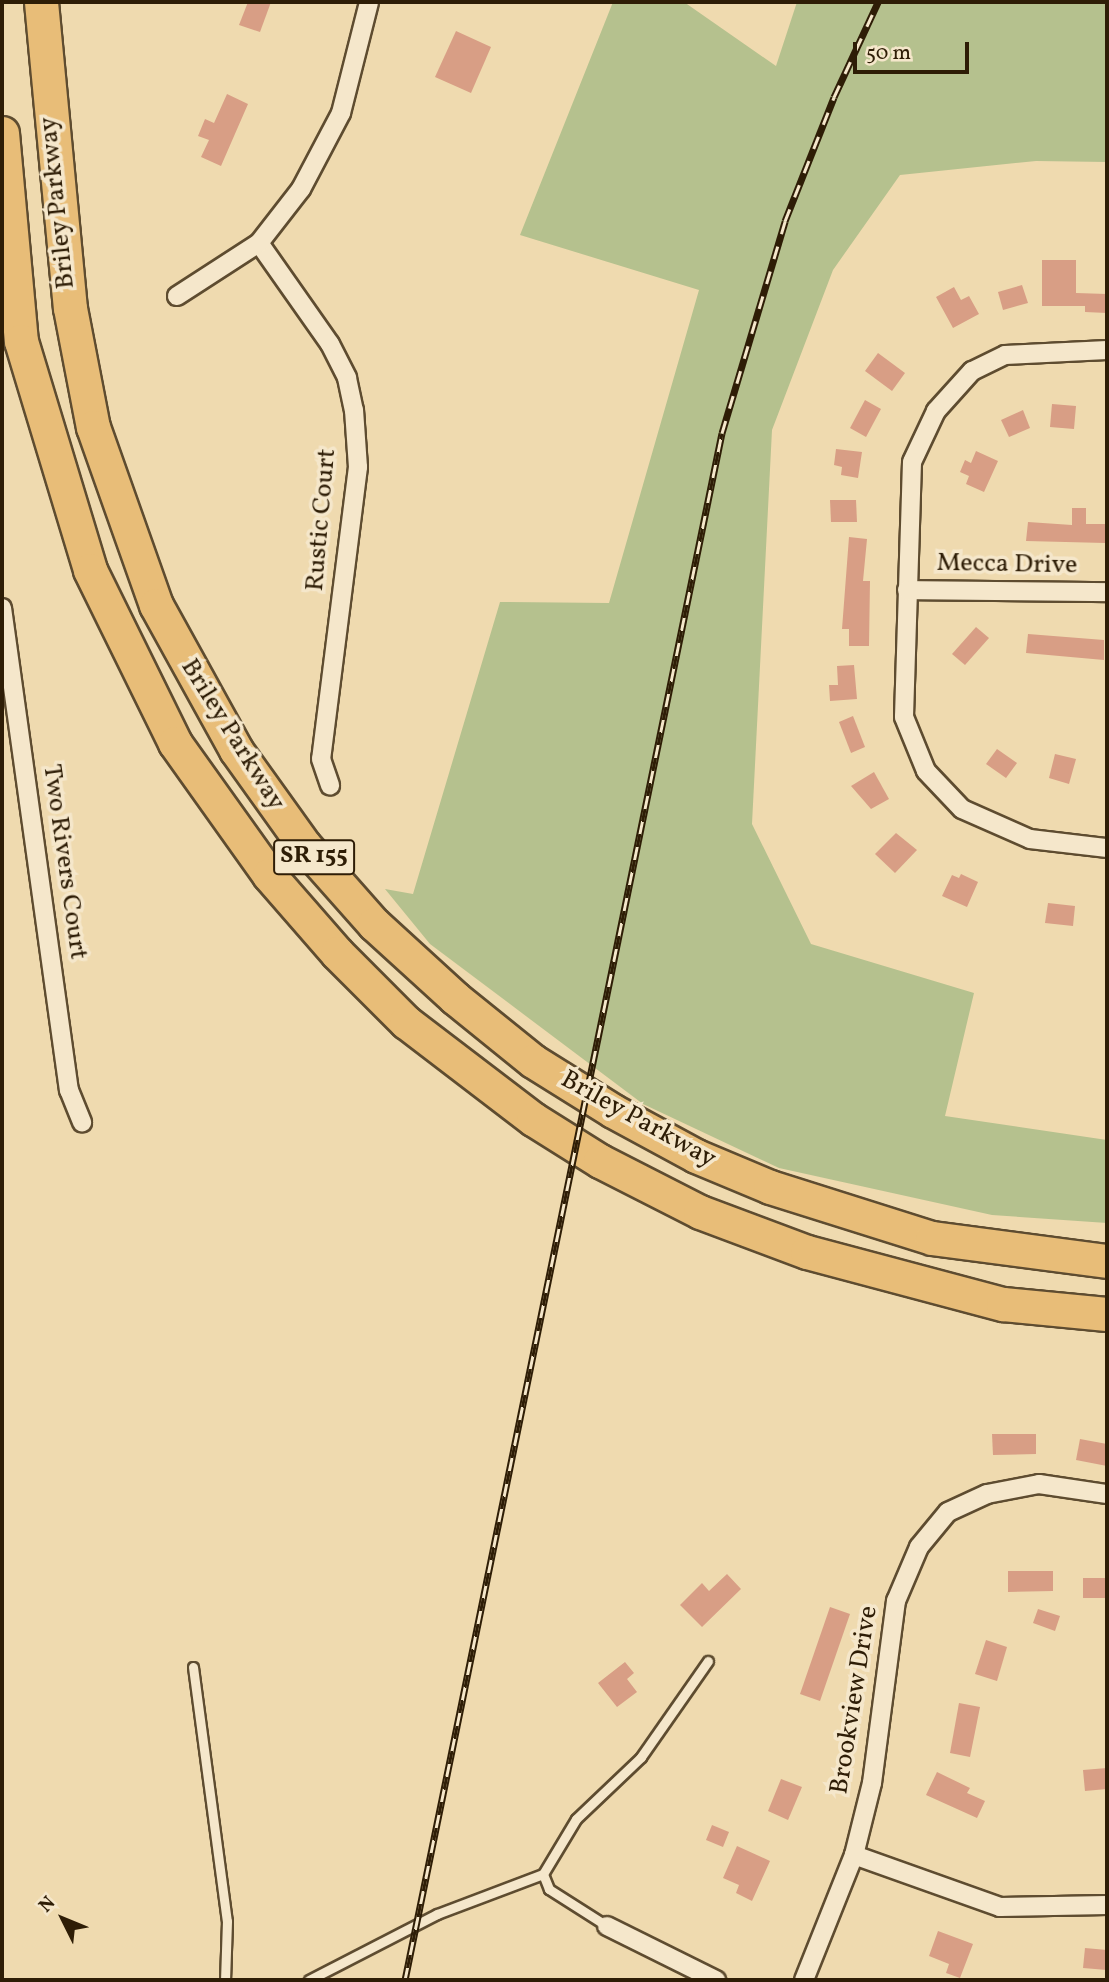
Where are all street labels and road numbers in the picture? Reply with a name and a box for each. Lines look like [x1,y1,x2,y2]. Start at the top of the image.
street label: Briley Parkway [33,115,83,291]
street label: Rustic Court [300,447,344,593]
street label: Mecca Drive [936,548,1078,582]
street label: Briley Parkway [173,653,291,817]
street label: Two Rivers Court [35,762,93,962]
road number: SR 155 [272,836,356,878]
street label: Briley Parkway [555,1064,721,1176]
street label: Brookview Drive [825,1603,885,1797]

